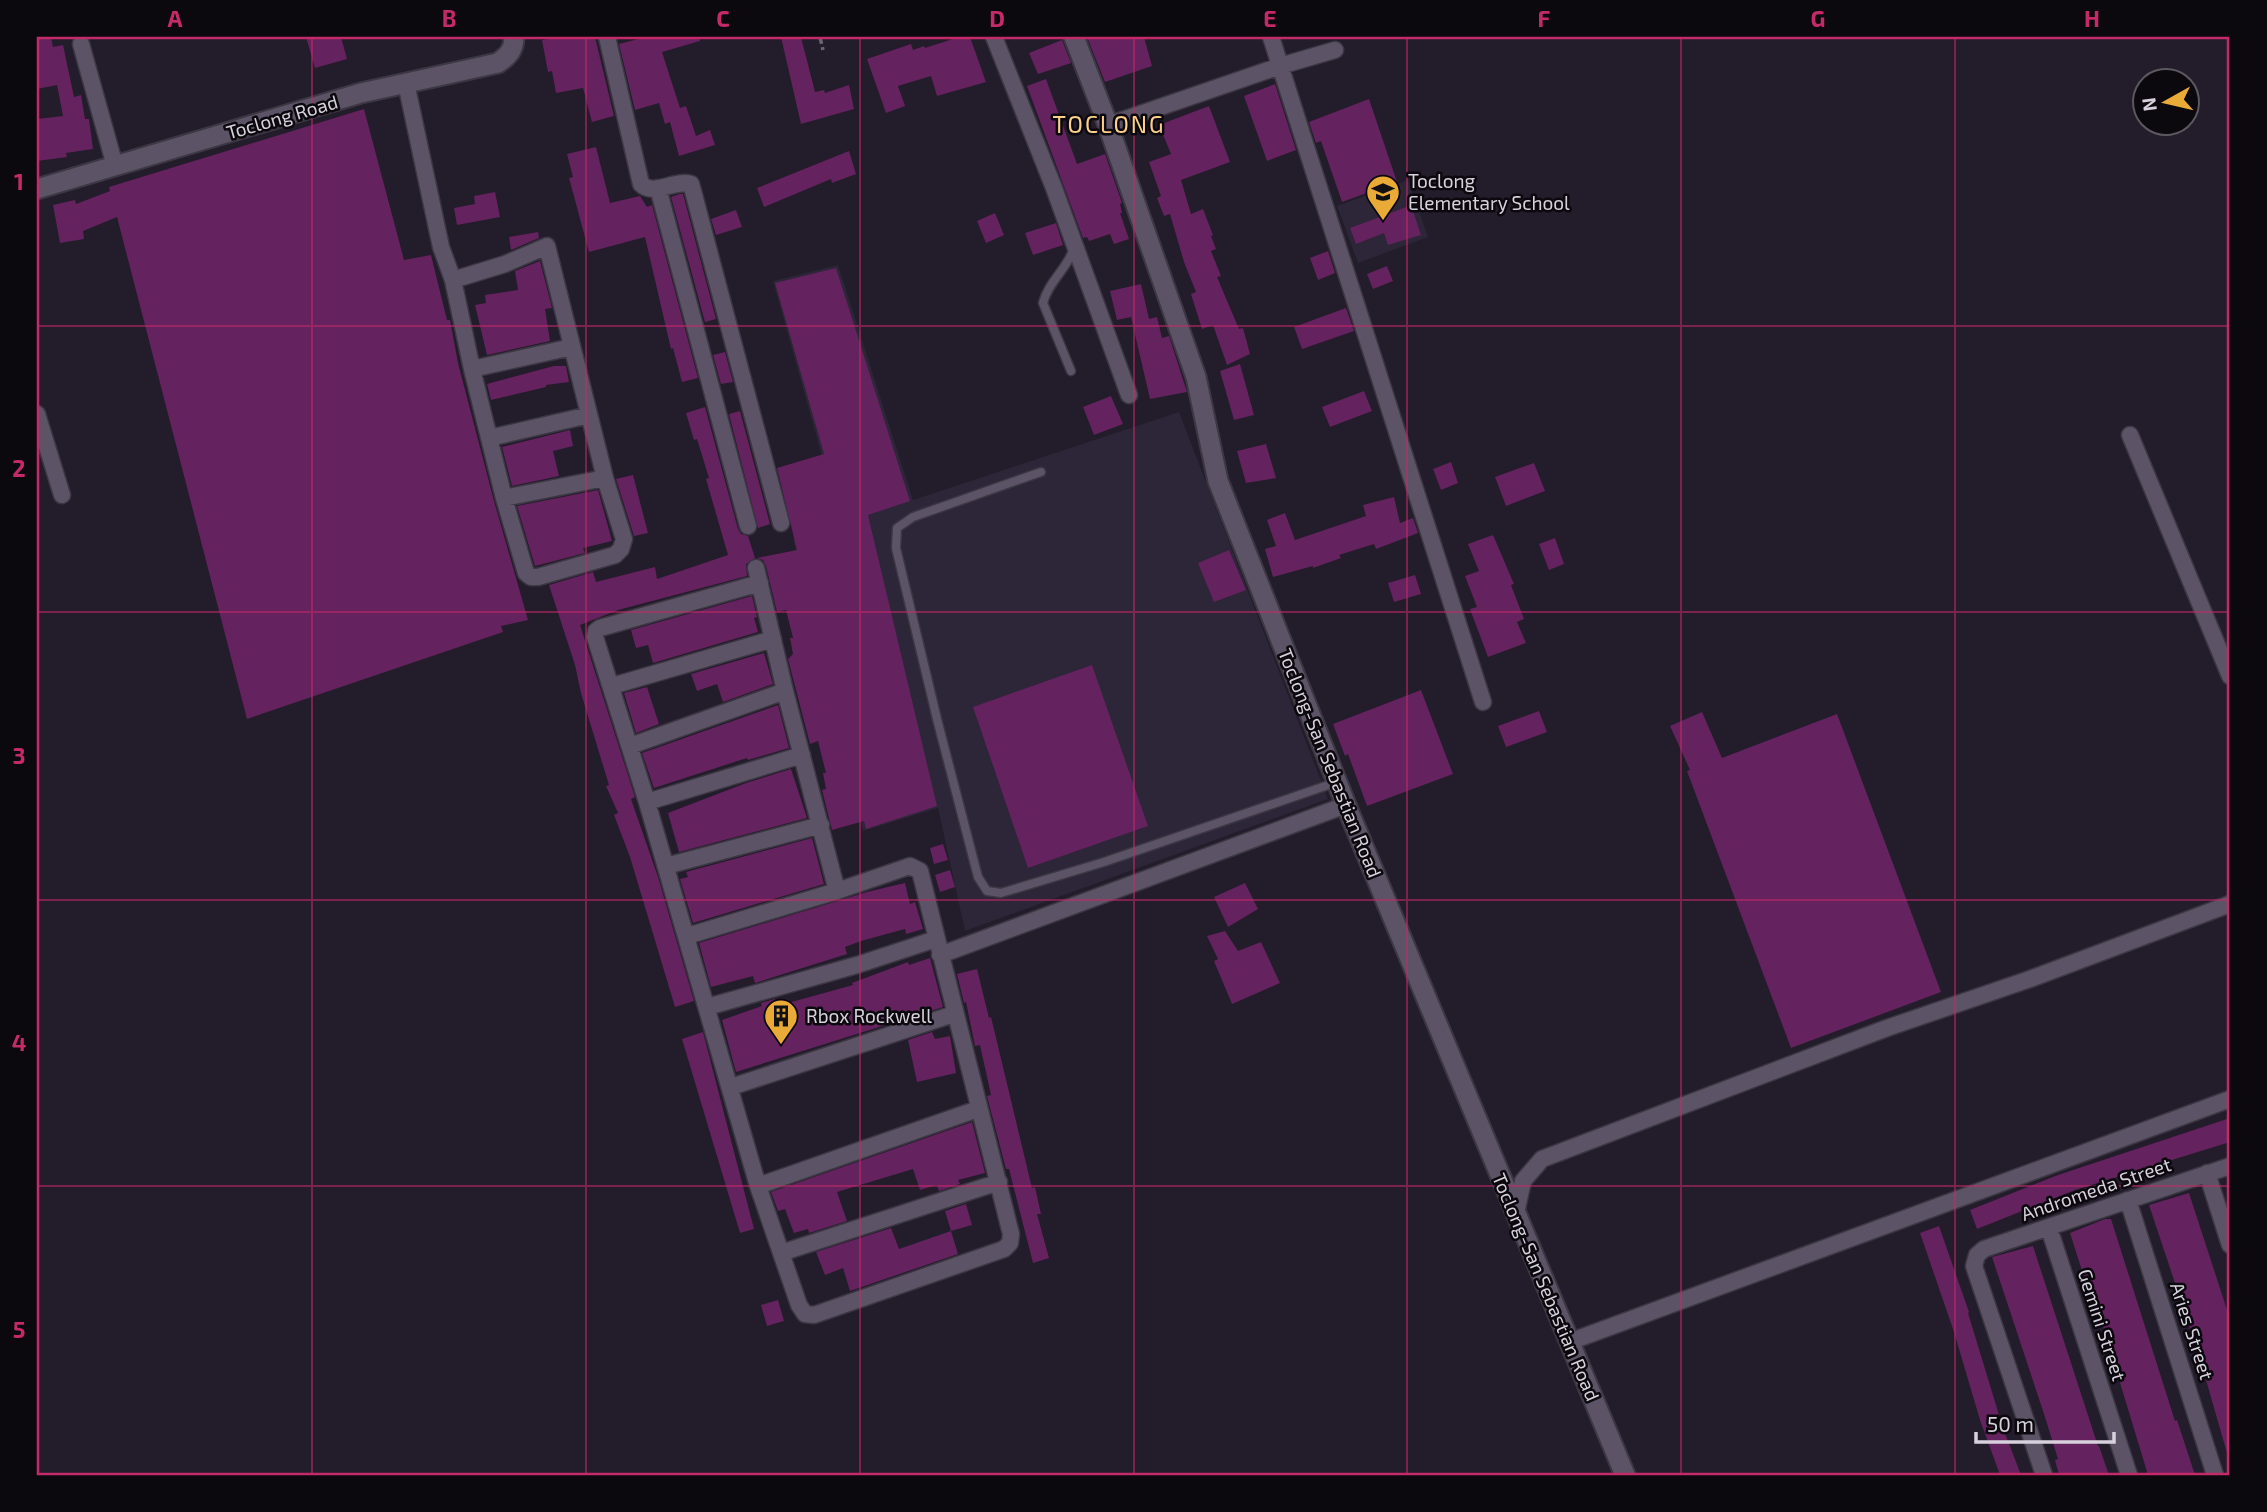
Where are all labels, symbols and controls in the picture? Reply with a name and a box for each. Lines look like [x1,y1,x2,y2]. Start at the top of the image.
text: A [167,4,183,32]
text: B [442,4,456,32]
text: C [716,4,730,32]
text: D [989,4,1005,32]
text: E [1263,4,1277,32]
text: F [1538,4,1551,32]
text: G [1811,4,1825,32]
text: H [2084,4,2100,32]
north arrow [2130,66,2200,136]
street label: Toclong Road [223,90,340,143]
text: N [2136,96,2161,113]
district label: TOCLONG [1053,110,1166,138]
text: 1 [14,167,24,195]
place label: Toclong Elementary School [1408,169,1570,214]
school or university icon: Toclong Elementary School [1364,173,1402,222]
text: 2 [12,454,26,482]
street label: Toclong-San Sebastian Road [1274,645,1387,881]
text: 3 [12,741,26,769]
building icon: Rbox Rockwell [762,997,800,1046]
place label: Rbox Rockwell [806,1004,932,1027]
text: 4 [12,1028,26,1056]
street label: Andromeda Street [2018,1152,2174,1225]
street label: Toclong-San Sebastian Road [1488,1170,1605,1404]
street label: Gemini Street [2074,1266,2131,1384]
street label: Aries Street [2166,1279,2219,1382]
text: 5 [13,1315,25,1343]
scale bar [1976,1400,2115,1444]
text: 50 m [1987,1411,2034,1436]

